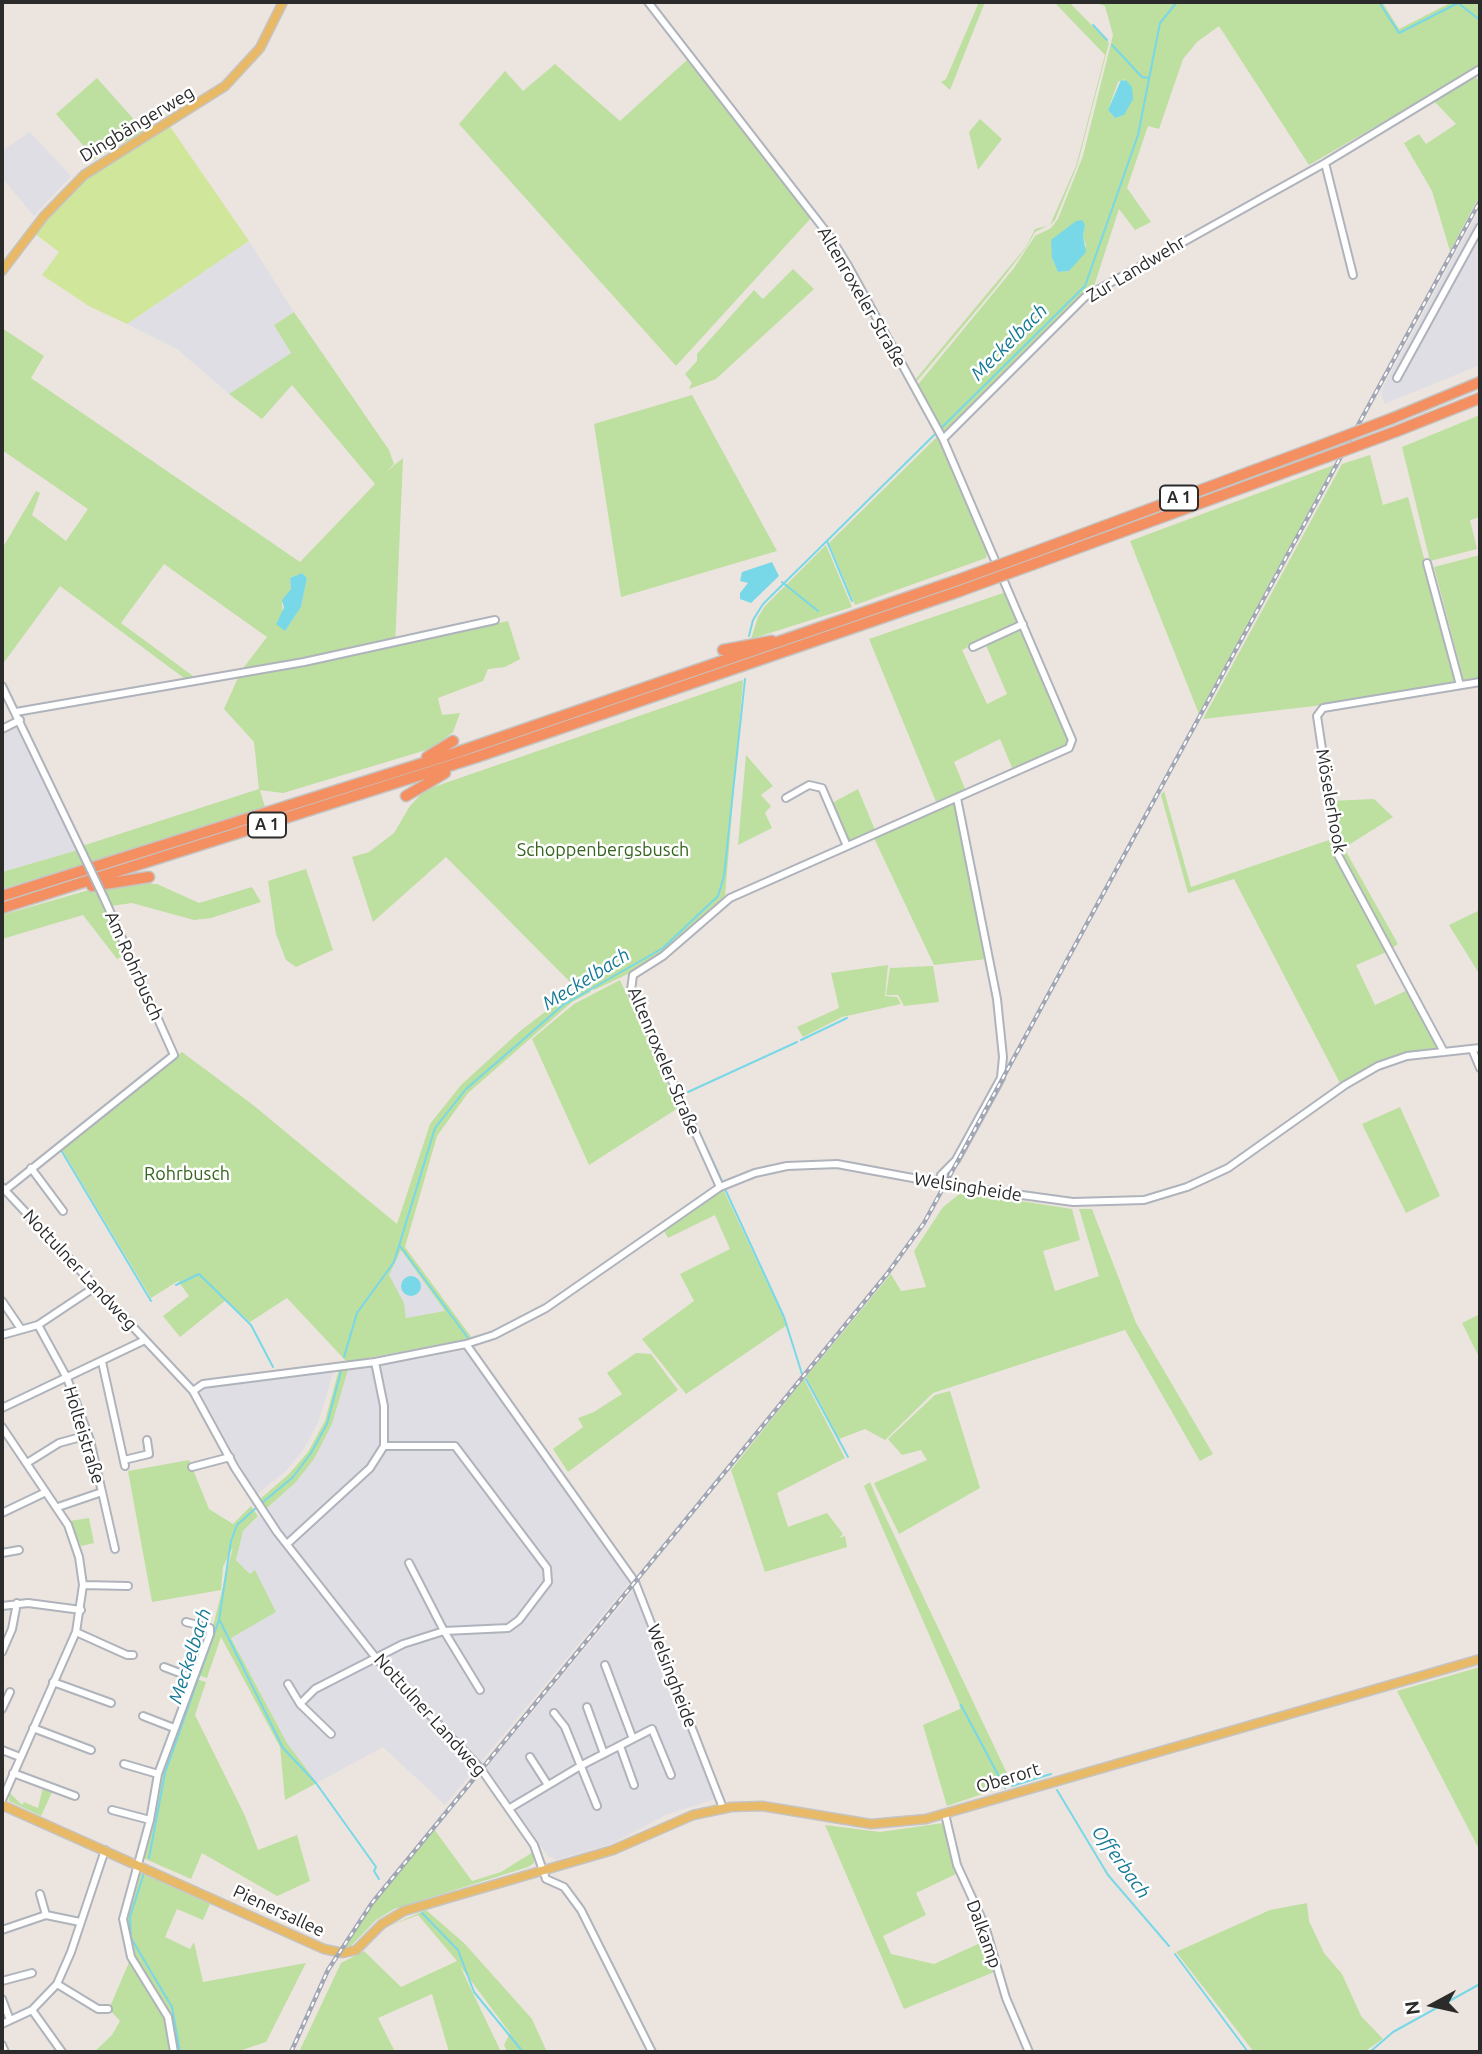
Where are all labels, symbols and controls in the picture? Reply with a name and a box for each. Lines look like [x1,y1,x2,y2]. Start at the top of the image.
street label: Dingbängerweg [76,81,198,167]
street label: Altenroxeler Straße [813,223,911,371]
street label: Zur Landwehr [1083,231,1189,307]
water label: Meckelbach [966,299,1052,385]
road number: A 1 [1160,485,1198,510]
street label: Möselerhook [1311,747,1351,855]
road number: A 1 [248,812,286,838]
park label: Schoppenbergsbusch [517,839,689,861]
street label: Am Rohrbusch [100,908,168,1024]
water label: Meckelbach [538,943,634,1015]
street label: Altenroxeler Straße [623,984,705,1138]
park label: Rohrbusch [144,1163,230,1185]
street label: Welsingheide [913,1168,1023,1206]
street label: Nottulner Landweg [19,1205,141,1335]
street label: Holteistraße [59,1384,109,1486]
water label: Meckelbach [164,1605,216,1707]
street label: Welsingheide [642,1621,702,1731]
street label: Nottulner Landweg [369,1649,491,1781]
street label: Oberort [973,1758,1043,1798]
water label: Offerbach [1087,1821,1155,1903]
street label: Pienersallee [230,1880,328,1942]
street label: Dalkamp [962,1897,1006,1971]
north arrow [1398,1970,1468,2040]
text: N [1400,1999,1424,2016]

